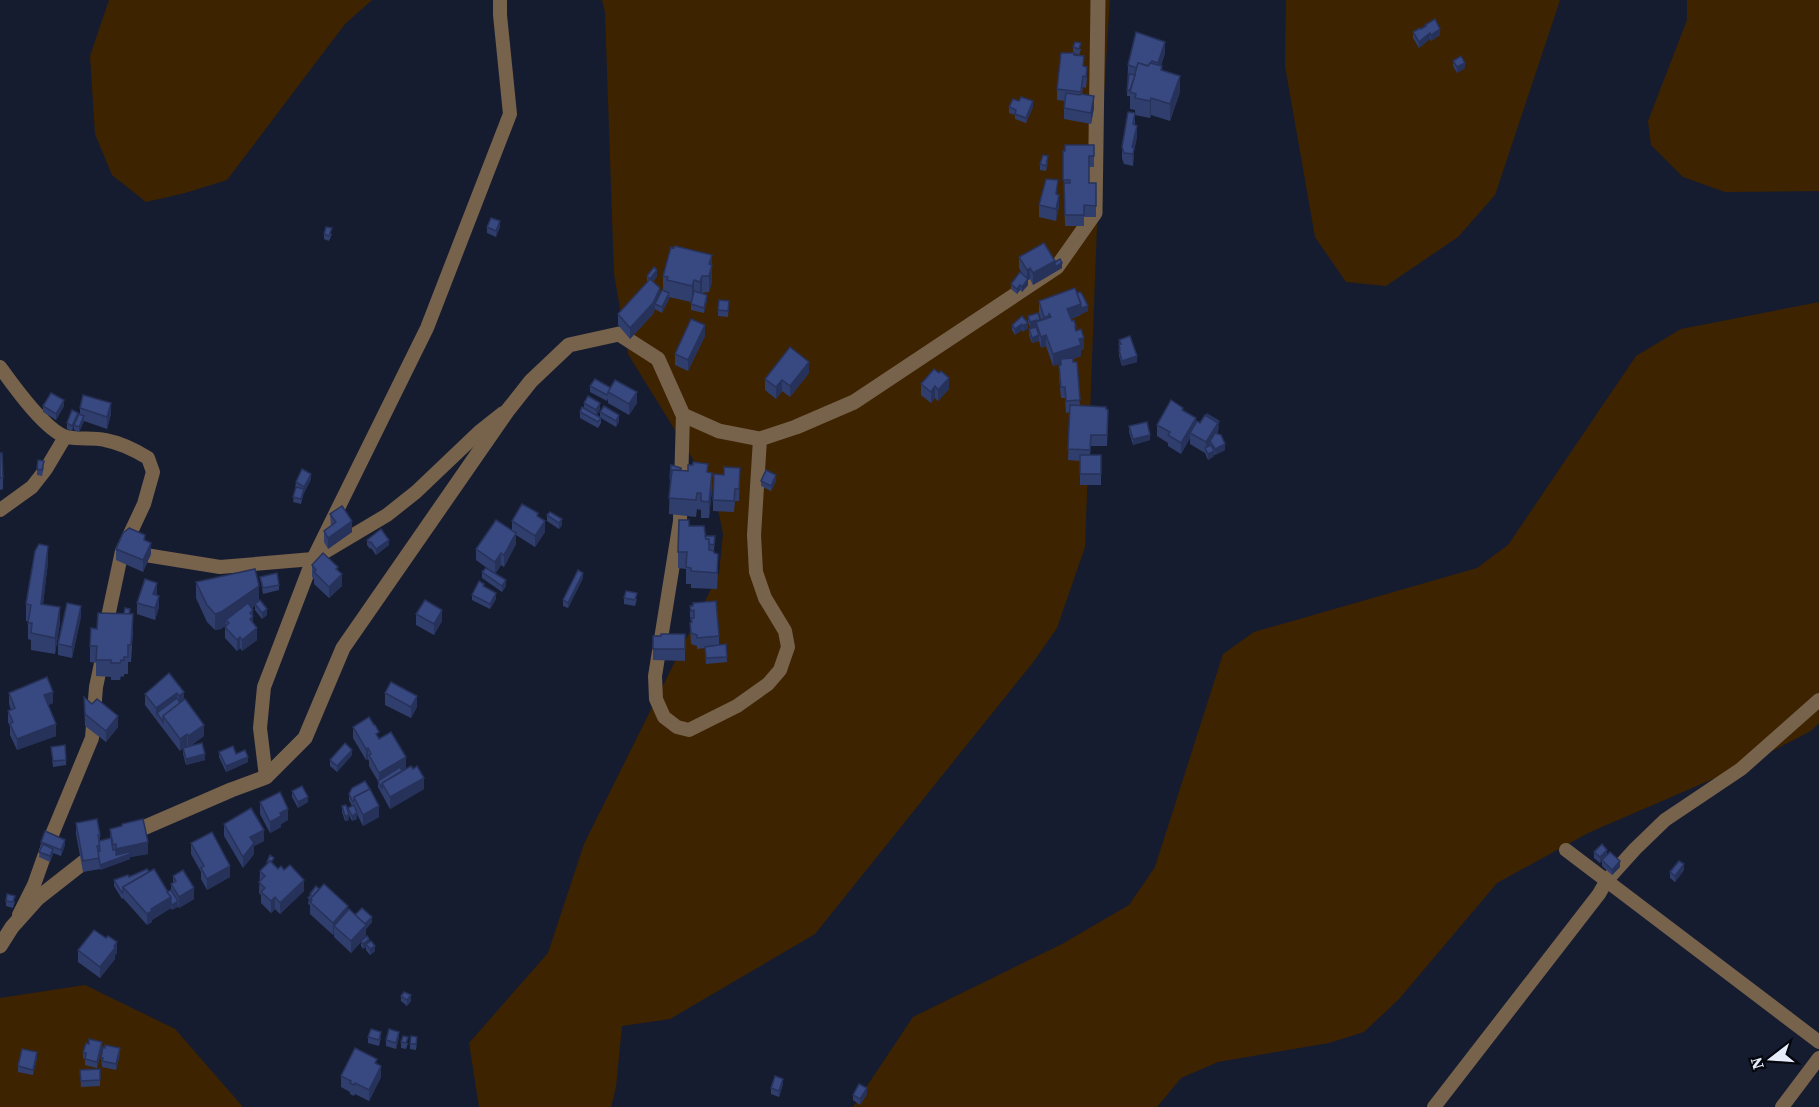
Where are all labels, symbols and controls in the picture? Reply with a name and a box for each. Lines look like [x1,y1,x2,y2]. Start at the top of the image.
north arrow [1741,1029,1801,1089]
text: N [1744,1054,1769,1072]

